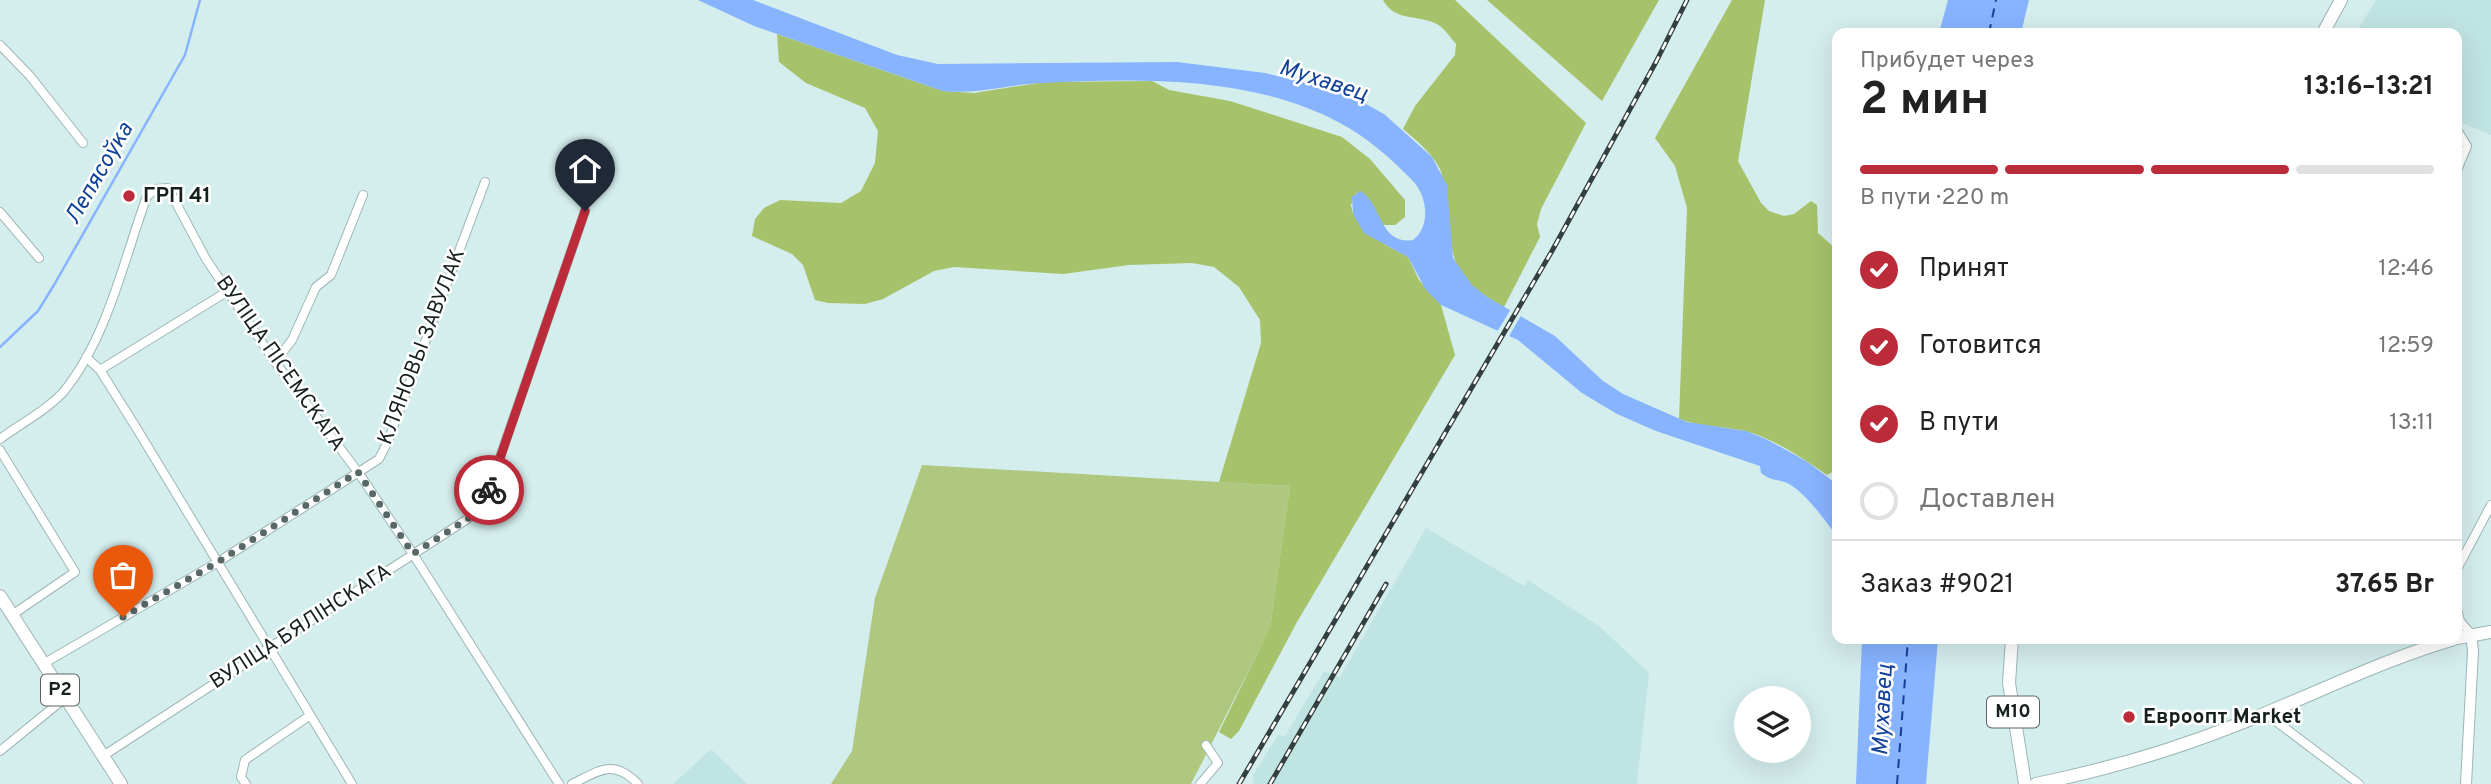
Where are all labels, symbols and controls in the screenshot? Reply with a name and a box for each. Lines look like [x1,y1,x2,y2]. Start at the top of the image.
text: Прибудет через [1860,47,2035,76]
water label: Мухавец [1275,54,1371,110]
text: 13:16–13:21 [2304,71,2434,104]
text: 2 мин [1860,72,1989,131]
water label: Лепясоўка [59,118,141,230]
pin [555,139,615,211]
icon: home [566,150,604,188]
place label: ГРП 41 [143,183,211,210]
text: В пути · 220 m [1860,184,2009,213]
marker: ГРП 41 [121,188,137,204]
street label: КЛЯНОВЫ ЗАВУЛАК [372,245,472,449]
icon: check [1860,251,1898,289]
text: Принят [1919,253,2009,286]
text: 12:46 [2378,255,2434,284]
street label: ВУЛІЦА ПІСЕМСКАГА [209,271,351,457]
icon: check [1860,328,1898,366]
text: Готовится [1919,330,2042,363]
text: 12:59 [2378,332,2434,361]
icon: check [1860,405,1898,443]
text: В пути [1919,407,1999,440]
text: 13:11 [2389,409,2434,438]
courier [454,455,524,525]
icon: bike [470,471,508,509]
text: Доставлен [1919,484,2055,517]
pin [93,545,153,617]
icon: bag [104,556,142,594]
street label: ВУЛІЦА БЯЛІНСКАГА [205,558,397,696]
text: Заказ #9021 [1860,569,2014,602]
text: 37.65 Br [2335,569,2434,602]
water label: Мухавец [1867,663,1901,757]
road number: Р2 [41,674,79,706]
map controls [1734,686,1811,763]
button: layers [1734,686,1811,763]
road number: М10 [1987,696,2039,727]
place label: Евроопт Market [2143,704,2301,731]
marker: Евроопт Market [2121,709,2137,725]

